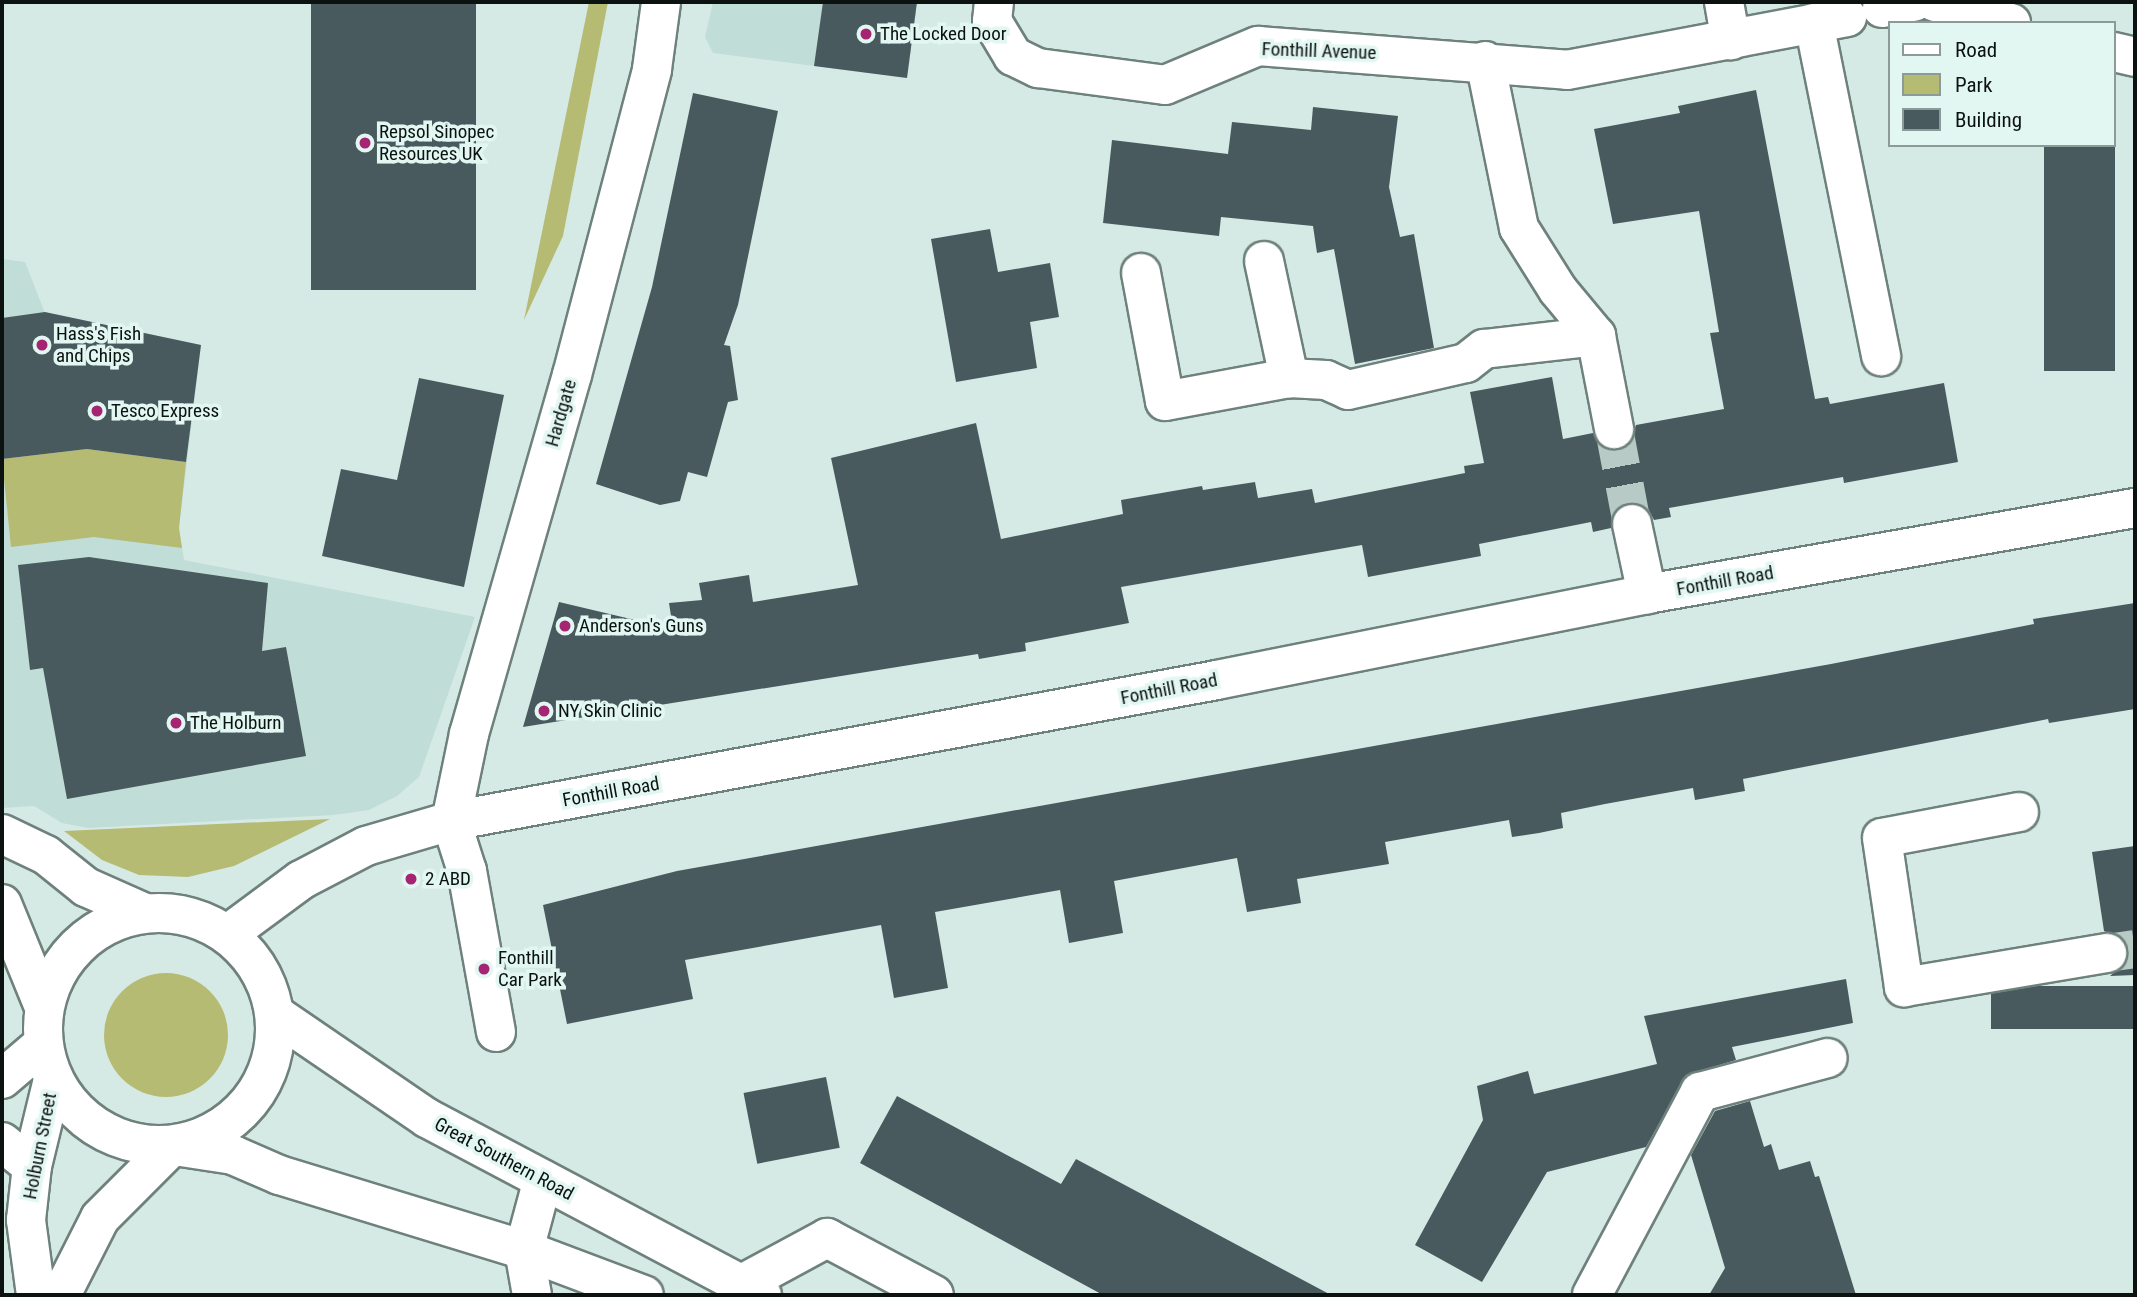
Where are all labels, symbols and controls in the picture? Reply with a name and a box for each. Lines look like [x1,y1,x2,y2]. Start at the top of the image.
legend [1888,21,2116,147]
place label: The Locked Door [880,23,1006,45]
marker: The Locked Door [858,26,874,42]
street label: Fonthill Avenue [1261,38,1377,64]
text: Road [1955,38,1997,62]
text: Park [1955,73,1992,97]
text: Building [1955,108,2022,132]
place label: Repsol Sinopec Resources UK [379,121,494,165]
marker: Repsol Sinopec Resources UK [357,135,373,151]
place label: Hass's Fish and Chips [56,323,141,367]
marker: Hass's Fish and Chips [34,337,50,353]
street label: Hardgate [541,377,581,449]
place label: Tesco Express [111,400,219,422]
marker: Tesco Express [89,403,105,419]
street label: Fonthill Road [1675,561,1775,601]
place label: Anderson's Guns [579,615,704,637]
marker: Anderson's Guns [557,618,573,634]
street label: Fonthill Road [1119,668,1219,710]
place label: NY Skin Clinic [558,700,662,722]
marker: NY Skin Clinic [536,703,552,719]
place label: The Holburn [190,712,282,734]
marker: The Holburn [168,715,184,731]
street label: Fonthill Road [561,772,661,812]
place label: 2 ABD [425,868,471,890]
marker: 2 ABD [403,871,419,887]
place label: Fonthill Car Park [498,947,562,991]
marker: Fonthill Car Park [476,961,492,977]
street label: Holburn Street [18,1091,62,1201]
street label: Great Southern Road [430,1113,578,1205]

